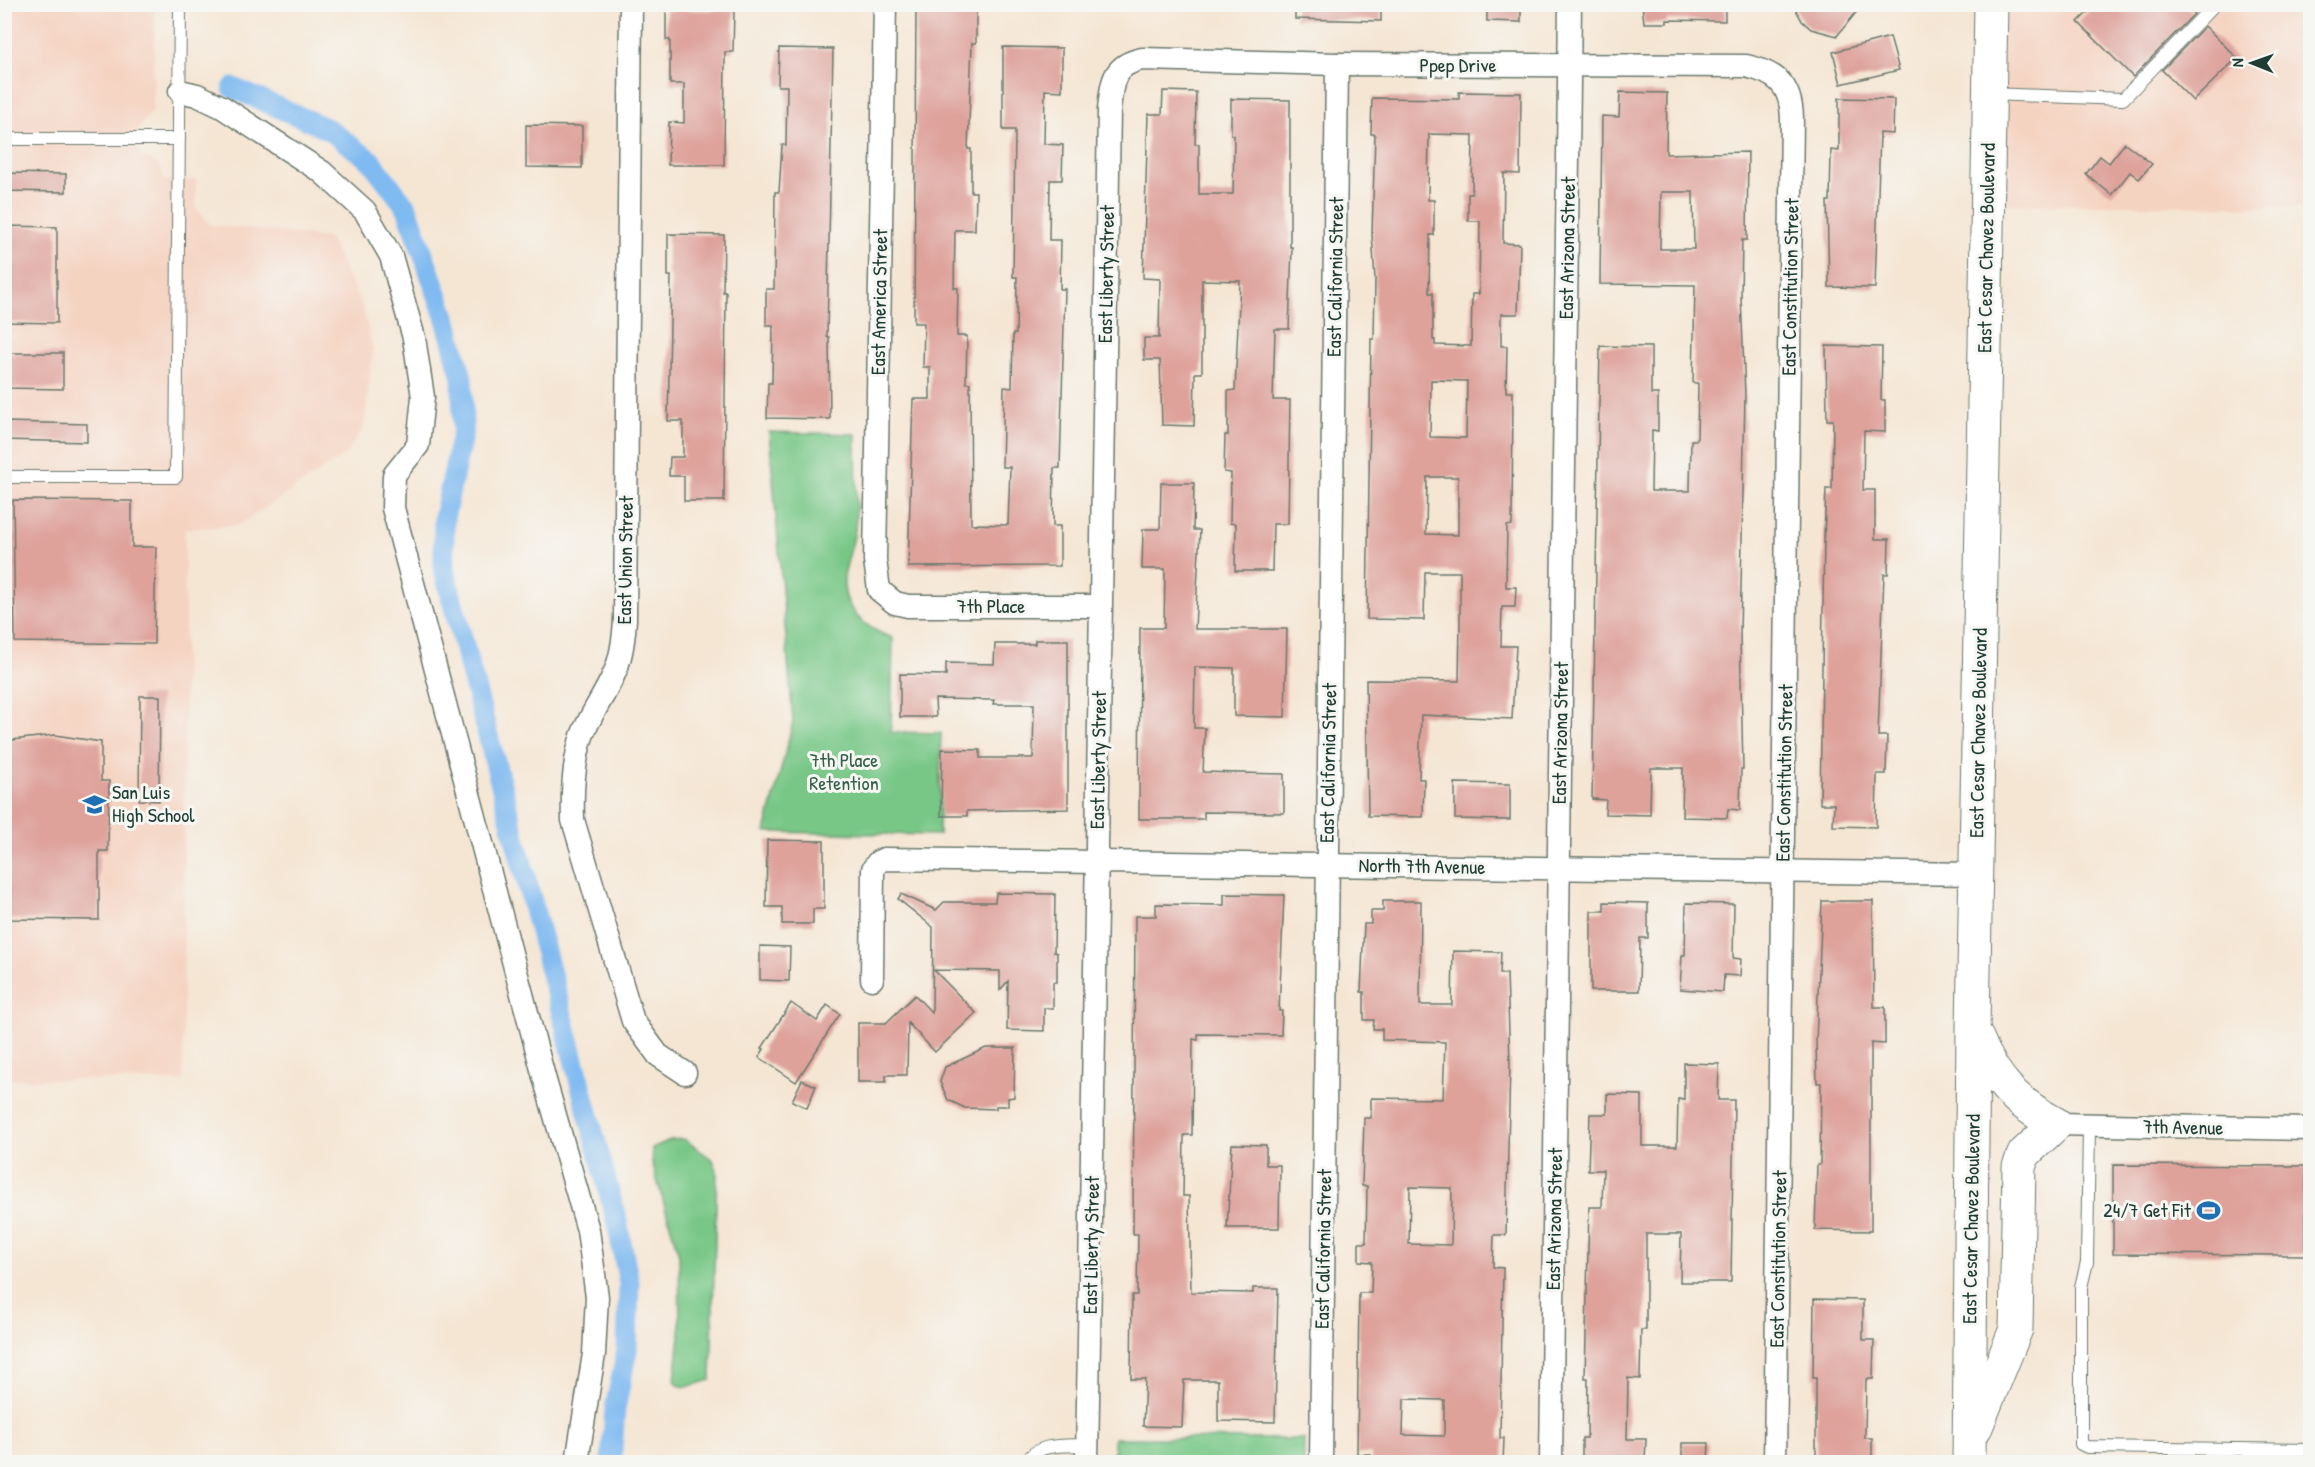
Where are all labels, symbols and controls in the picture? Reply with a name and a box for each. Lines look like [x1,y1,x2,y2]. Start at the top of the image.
north arrow [2222,33,2282,93]
street label: Ppep Drive [1420,51,1497,78]
text: N [2226,58,2248,67]
street label: East Cesar Chavez Boulevard [1970,143,2001,353]
street label: East Arizona Street [1552,175,1581,319]
street label: East California Street [1320,196,1349,357]
street label: East Constitution Street [1774,197,1805,376]
street label: East Liberty Street [1091,204,1120,343]
street label: East America Street [864,228,893,375]
street label: East Union Street [610,494,639,625]
street label: 7th Place [957,592,1025,619]
street label: East Cesar Chavez Boulevard [1962,628,1993,838]
street label: East Arizona Street [1545,660,1574,804]
street label: East California Street [1313,682,1342,843]
street label: East Constitution Street [1768,683,1799,862]
street label: East Liberty Street [1083,690,1112,829]
park label: 7th Place Retention [809,746,879,796]
place label: San Luis High School [112,778,195,828]
school or university icon: San Luis High School [81,791,107,817]
street label: North 7th Avenue [1358,851,1486,880]
street label: 7th Avenue [2143,1112,2224,1141]
street label: East Cesar Chavez Boulevard [1955,1114,1986,1324]
street label: East Arizona Street [1539,1146,1568,1290]
street label: East California Street [1308,1168,1337,1329]
street label: East Constitution Street [1762,1169,1793,1348]
street label: East Liberty Street [1076,1175,1105,1314]
place label: 24/7 Get Fit [2103,1196,2192,1223]
sports icon: 24/7 Get Fit [2196,1197,2222,1223]

